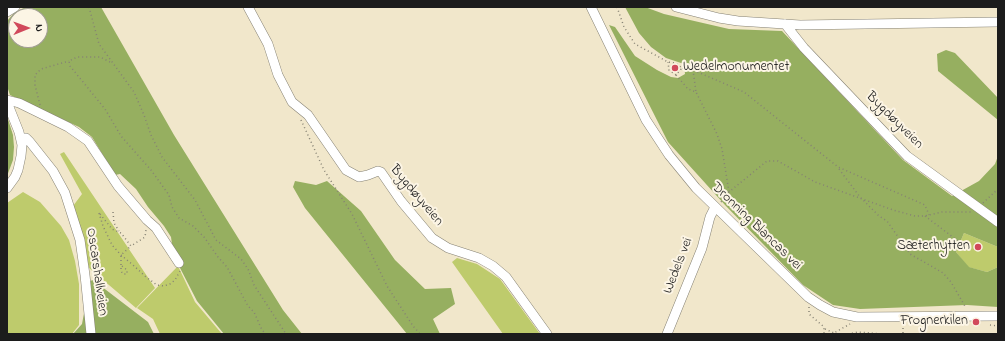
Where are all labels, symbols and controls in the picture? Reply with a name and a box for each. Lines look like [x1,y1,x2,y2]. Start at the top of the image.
north arrow [8,8,48,48]
text: N [31,24,47,32]
place label: Wedelmonumentet [683,60,789,76]
marker: Wedelmonumentet [670,63,680,73]
street label: Bygdøyveien [862,89,926,153]
street label: Bygdøyveien [386,162,446,230]
street label: Dronning Blancas vei [707,180,805,274]
street label: Oscarshallveien [82,227,110,317]
street label: Wedels vei [661,236,697,296]
place label: Sæterhytten [897,239,970,255]
marker: Sæterhytten [973,242,983,252]
place label: Frognerkilen [900,314,968,330]
marker: Frognerkilen [971,317,981,327]

